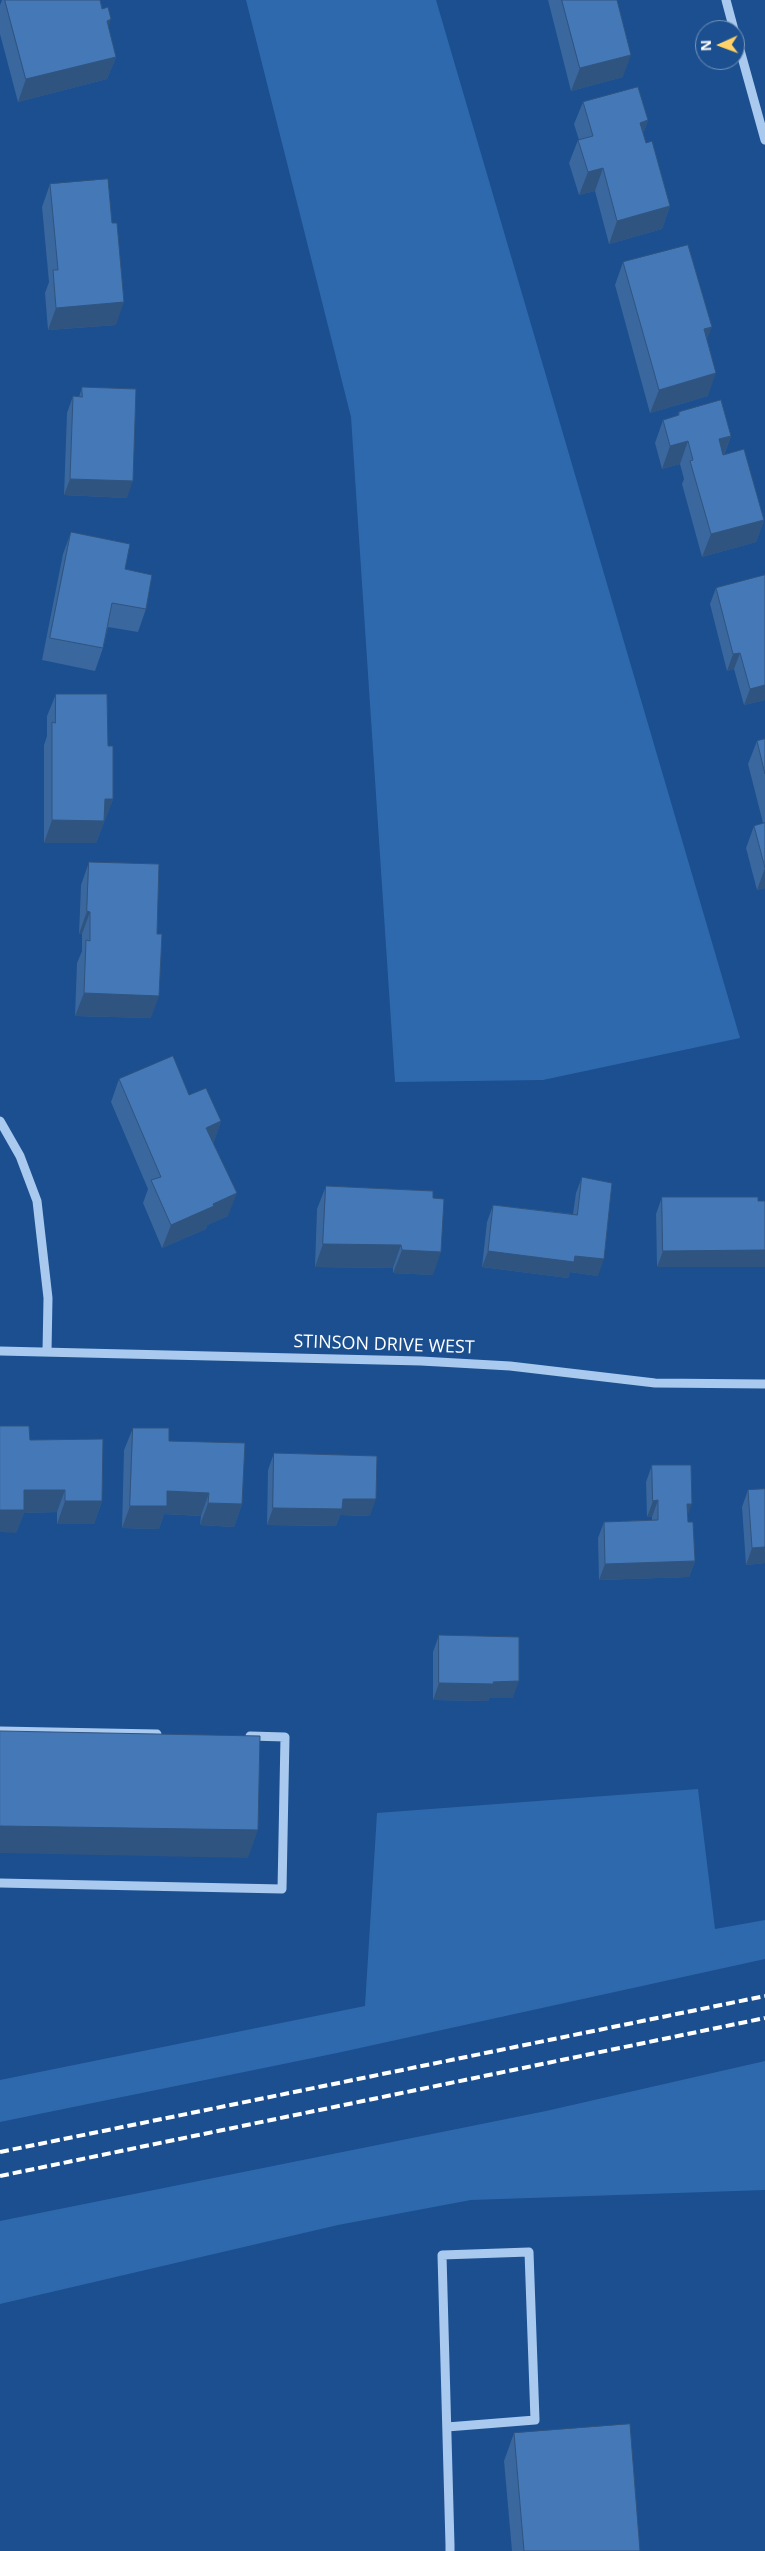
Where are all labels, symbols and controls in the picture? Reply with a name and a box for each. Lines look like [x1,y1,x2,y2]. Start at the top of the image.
north arrow [695,20,745,70]
text: N [696,39,715,52]
street label: STINSON DRIVE WEST [293,1331,475,1359]

